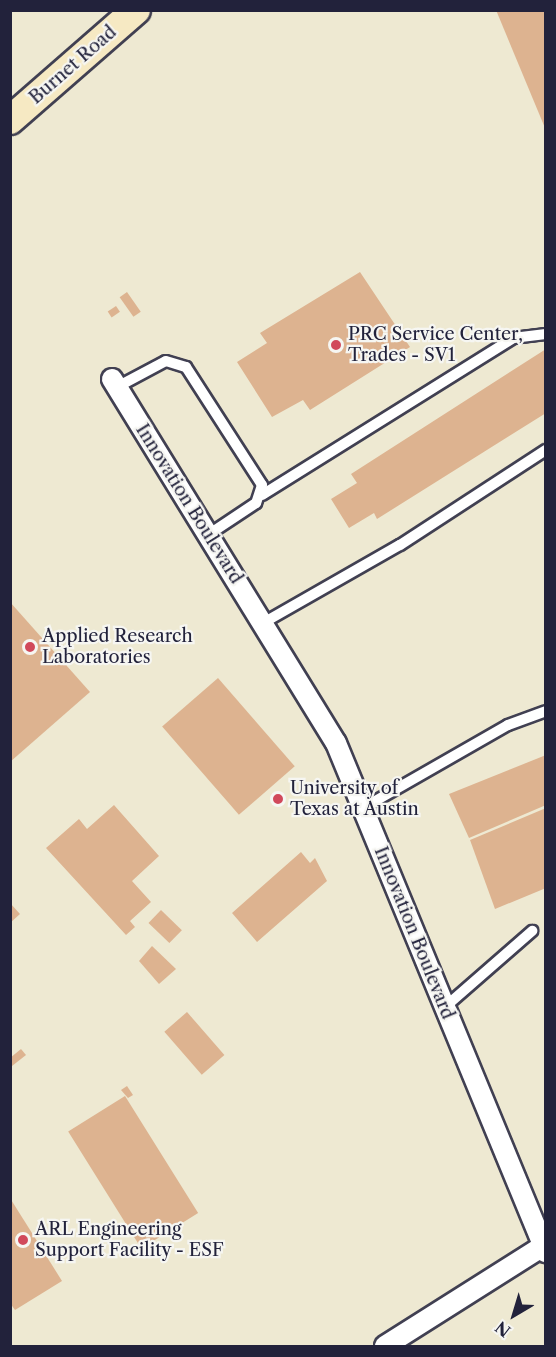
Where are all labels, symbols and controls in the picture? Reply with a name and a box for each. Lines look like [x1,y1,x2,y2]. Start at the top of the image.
street label: Burnet Road [25,21,121,109]
place label: PRC Service Center, Trades - SV1 [348,324,523,366]
marker: PRC Service Center, Trades - SV1 [329,338,343,352]
street label: Innovation Boulevard [131,420,247,588]
place label: Applied Research Laboratories [42,626,193,668]
marker: Applied Research Laboratories [23,640,37,654]
place label: University of Texas at Austin [290,778,419,820]
marker: University of Texas at Austin [271,792,285,806]
street label: Innovation Boulevard [369,844,459,1022]
place label: ARL Engineering Support Facility - ESF [35,1219,224,1262]
marker: ARL Engineering Support Facility - ESF [16,1233,30,1247]
north arrow [484,1285,544,1345]
text: N [491,1317,515,1341]

